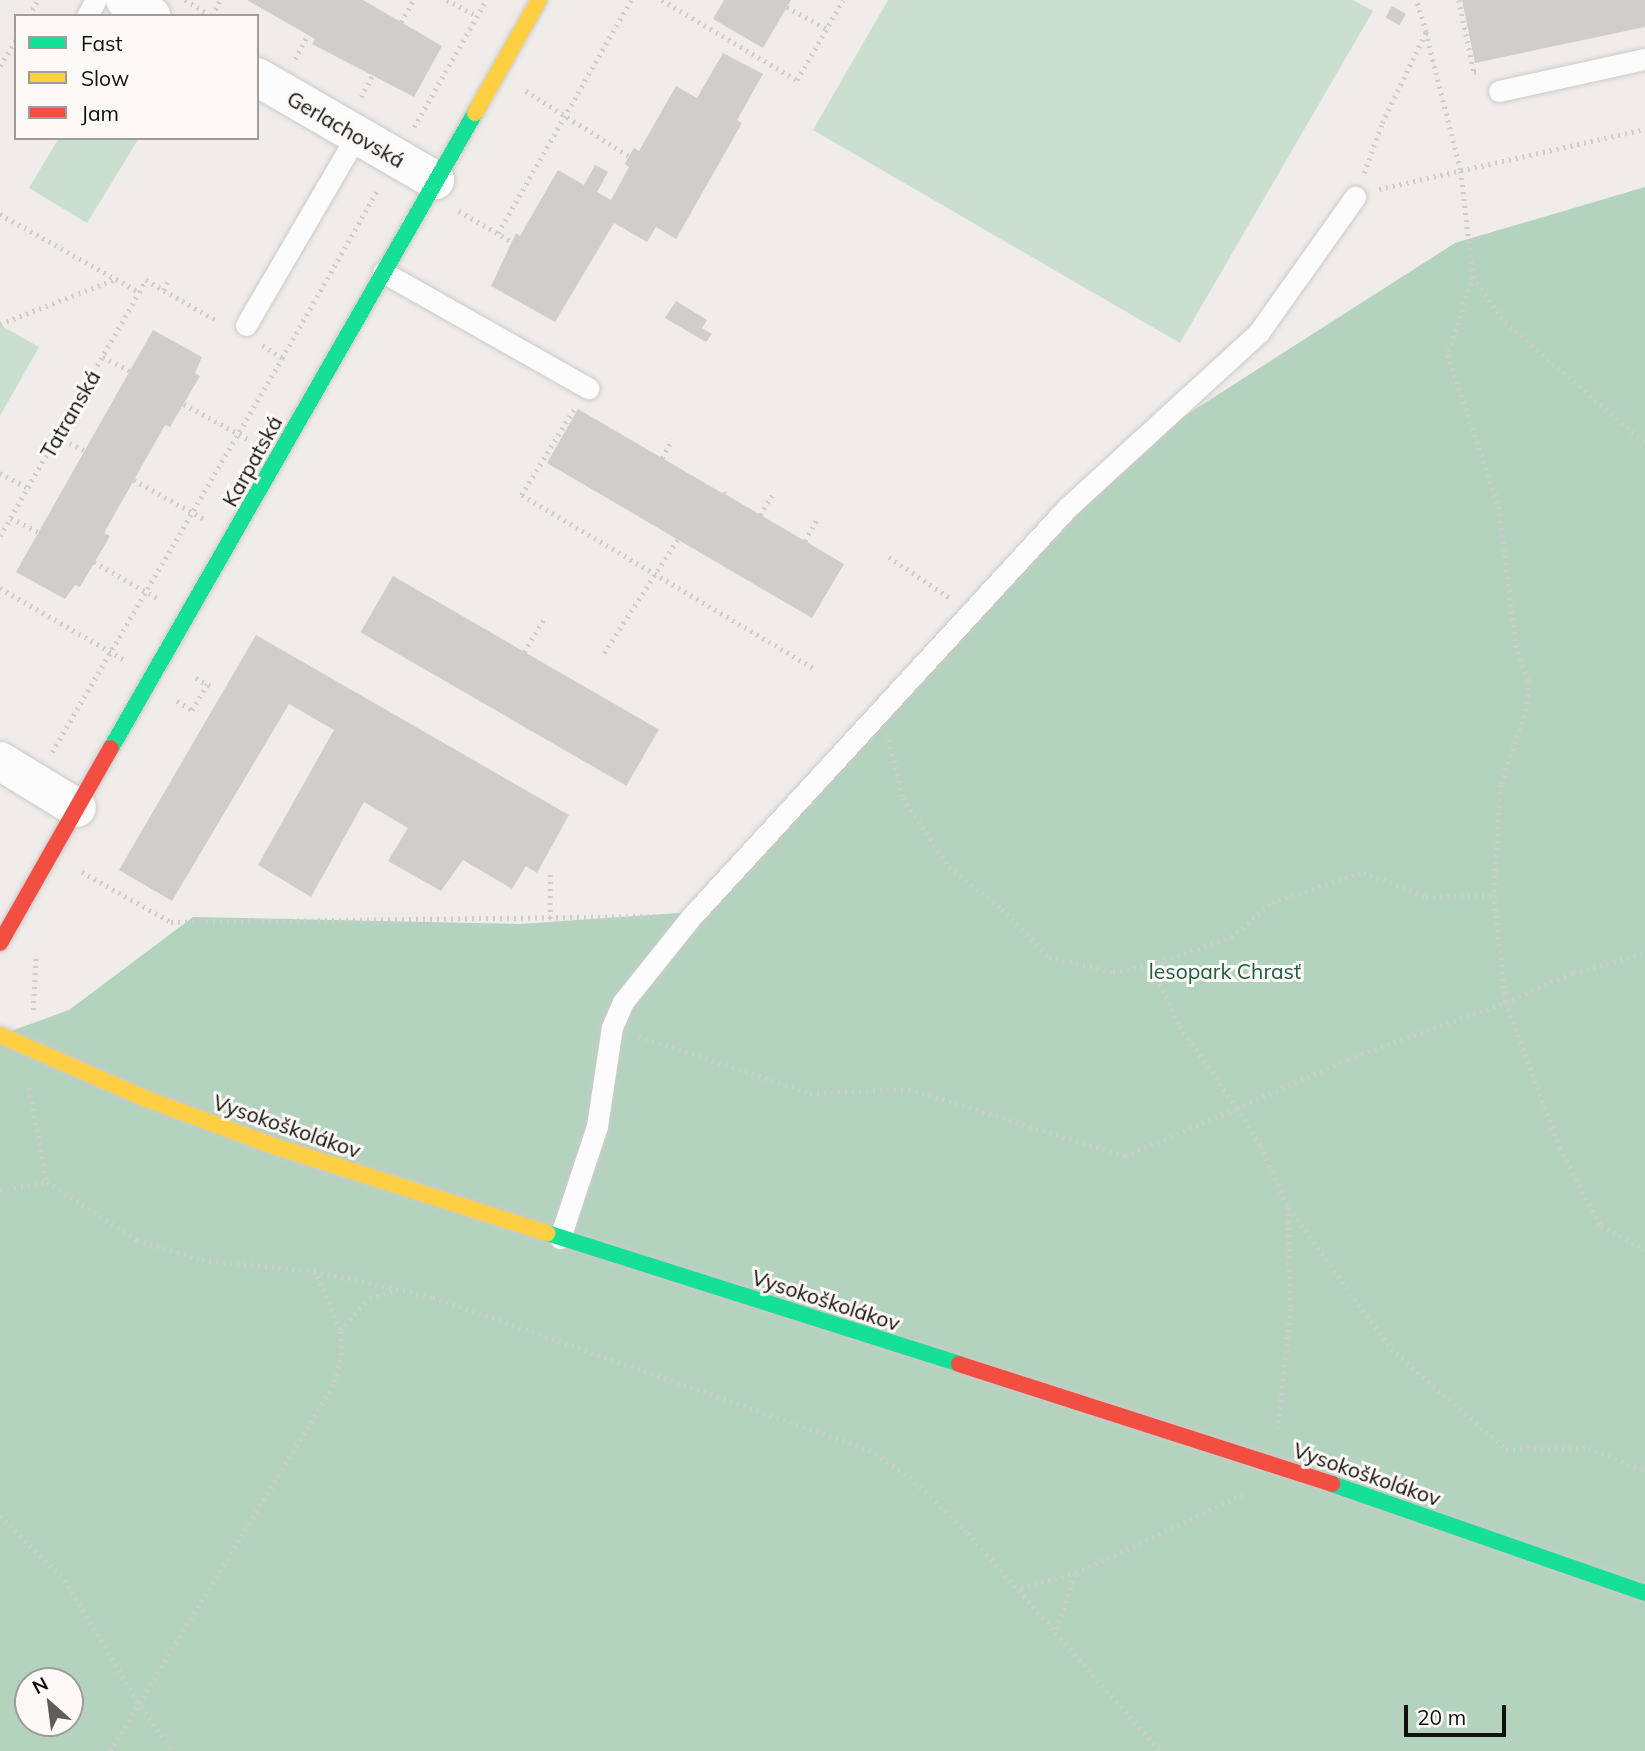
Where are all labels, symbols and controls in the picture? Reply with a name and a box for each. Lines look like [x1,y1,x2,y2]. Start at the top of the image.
legend [14,14,259,140]
text: Fast [81,30,123,56]
text: Slow [81,65,129,91]
street label: Gerlachovská [283,85,409,173]
text: Jam [81,100,119,126]
street label: Tatranská [35,366,105,462]
street label: Karpatská [217,411,287,511]
park label: lesopark Chrasť [1149,958,1301,984]
street label: Vysokoškolákov [210,1089,364,1163]
street label: Vysokoškolákov [749,1264,903,1336]
street label: Vysokoškolákov [1290,1437,1444,1511]
north arrow [14,1667,84,1737]
text: N [28,1671,52,1699]
scale bar [1407,1692,1508,1736]
text: 20 m [1417,1704,1466,1730]

